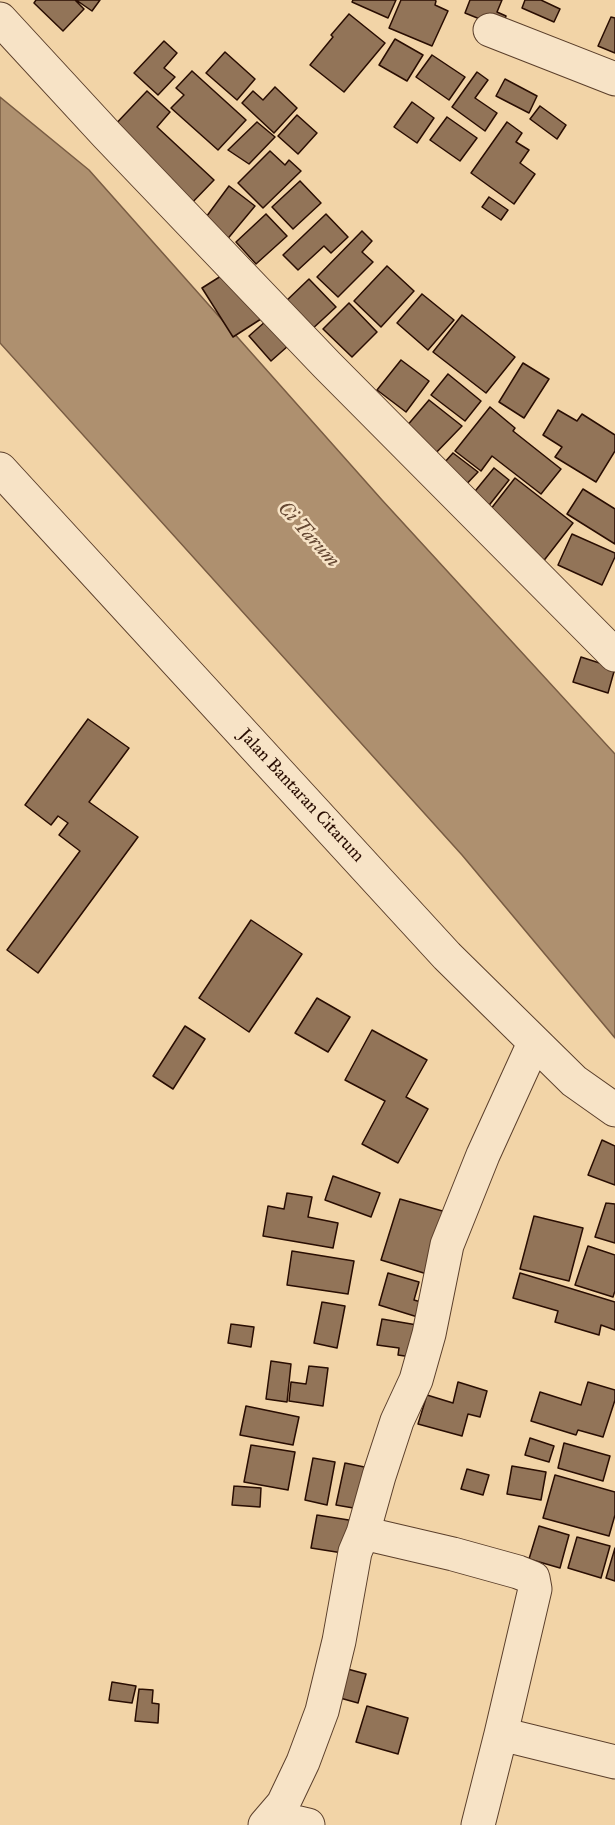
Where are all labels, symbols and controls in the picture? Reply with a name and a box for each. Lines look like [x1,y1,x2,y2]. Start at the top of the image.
water label: Ci Tarum [272,497,344,573]
street label: Jalan Bantaran Citarum [234,725,368,867]

